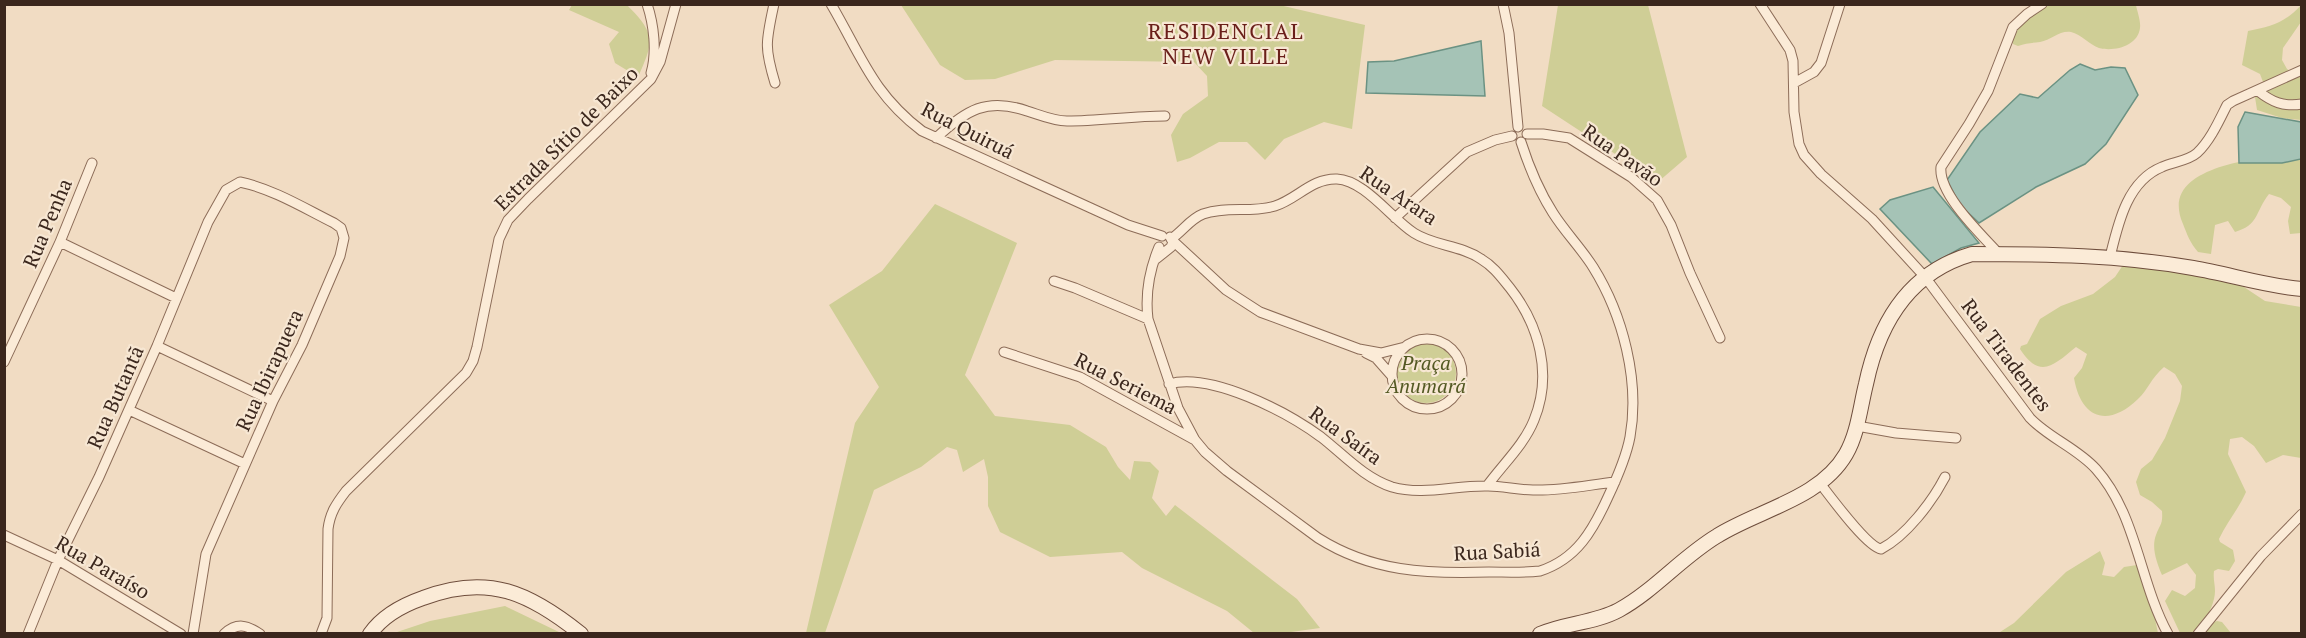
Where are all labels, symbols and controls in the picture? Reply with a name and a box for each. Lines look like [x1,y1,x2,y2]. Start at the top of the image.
district label: RESIDENCIAL NEW VILLE [1148,16,1304,70]
street label: Estrada Sítio de Baixo [488,60,644,216]
street label: Rua Quiruá [917,95,1019,165]
street label: Rua Pavão [1577,117,1669,193]
street label: Rua Arara [1355,159,1443,231]
street label: Rua Penha [16,174,78,272]
street label: Rua Tiradentes [1956,293,2058,417]
street label: Rua Ibirapuera [229,305,309,435]
street label: Rua Butantã [80,341,150,453]
street label: Rua Seriema [1070,346,1182,420]
park label: Praça Anumará [1385,349,1466,399]
street label: Rua Saíra [1304,399,1388,471]
street label: Rua Paraíso [51,529,155,605]
street label: Rua Sabiá [1453,535,1541,567]

